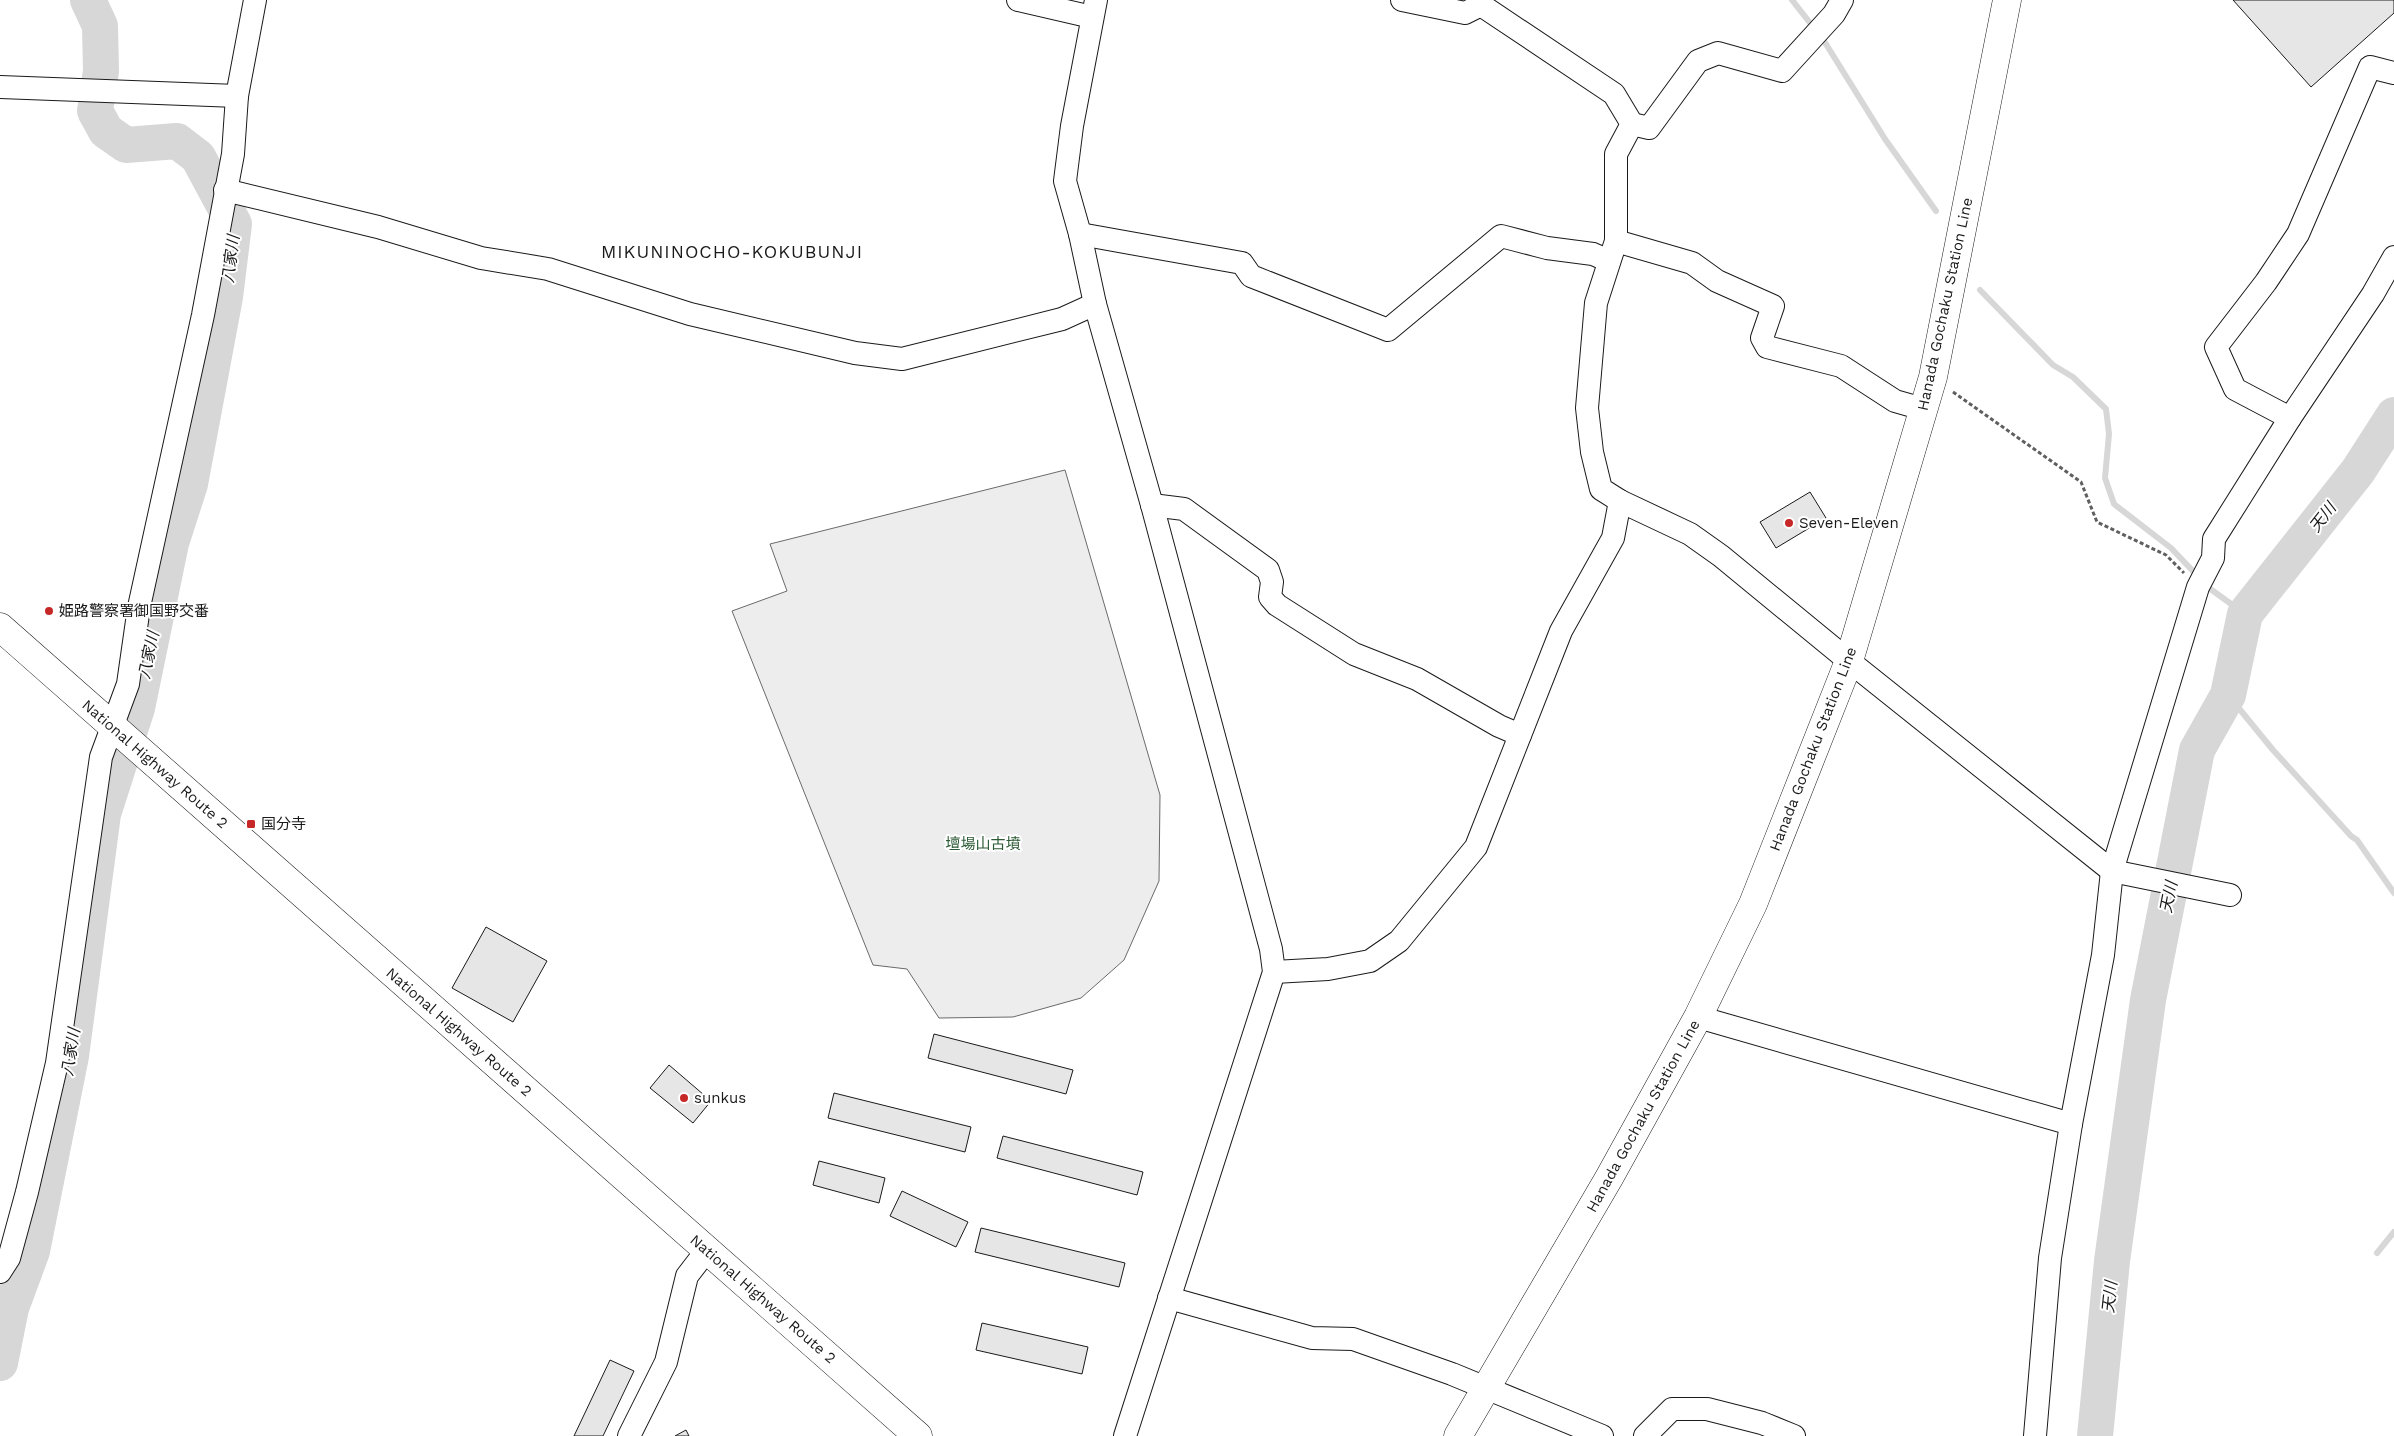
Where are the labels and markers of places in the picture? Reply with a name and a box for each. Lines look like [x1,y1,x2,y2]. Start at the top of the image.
place label: Seven-Eleven [1799,514,1899,532]
marker: Seven-Eleven [1783,517,1795,529]
place label: 姫路警察署御国野交番 [59,602,209,620]
marker: 姫路警察署御国野交番 [43,605,55,617]
place label: 国分寺 [261,815,306,833]
marker: 国分寺 [245,818,257,830]
place label: sunkus [694,1089,746,1107]
marker: sunkus [678,1092,690,1104]

